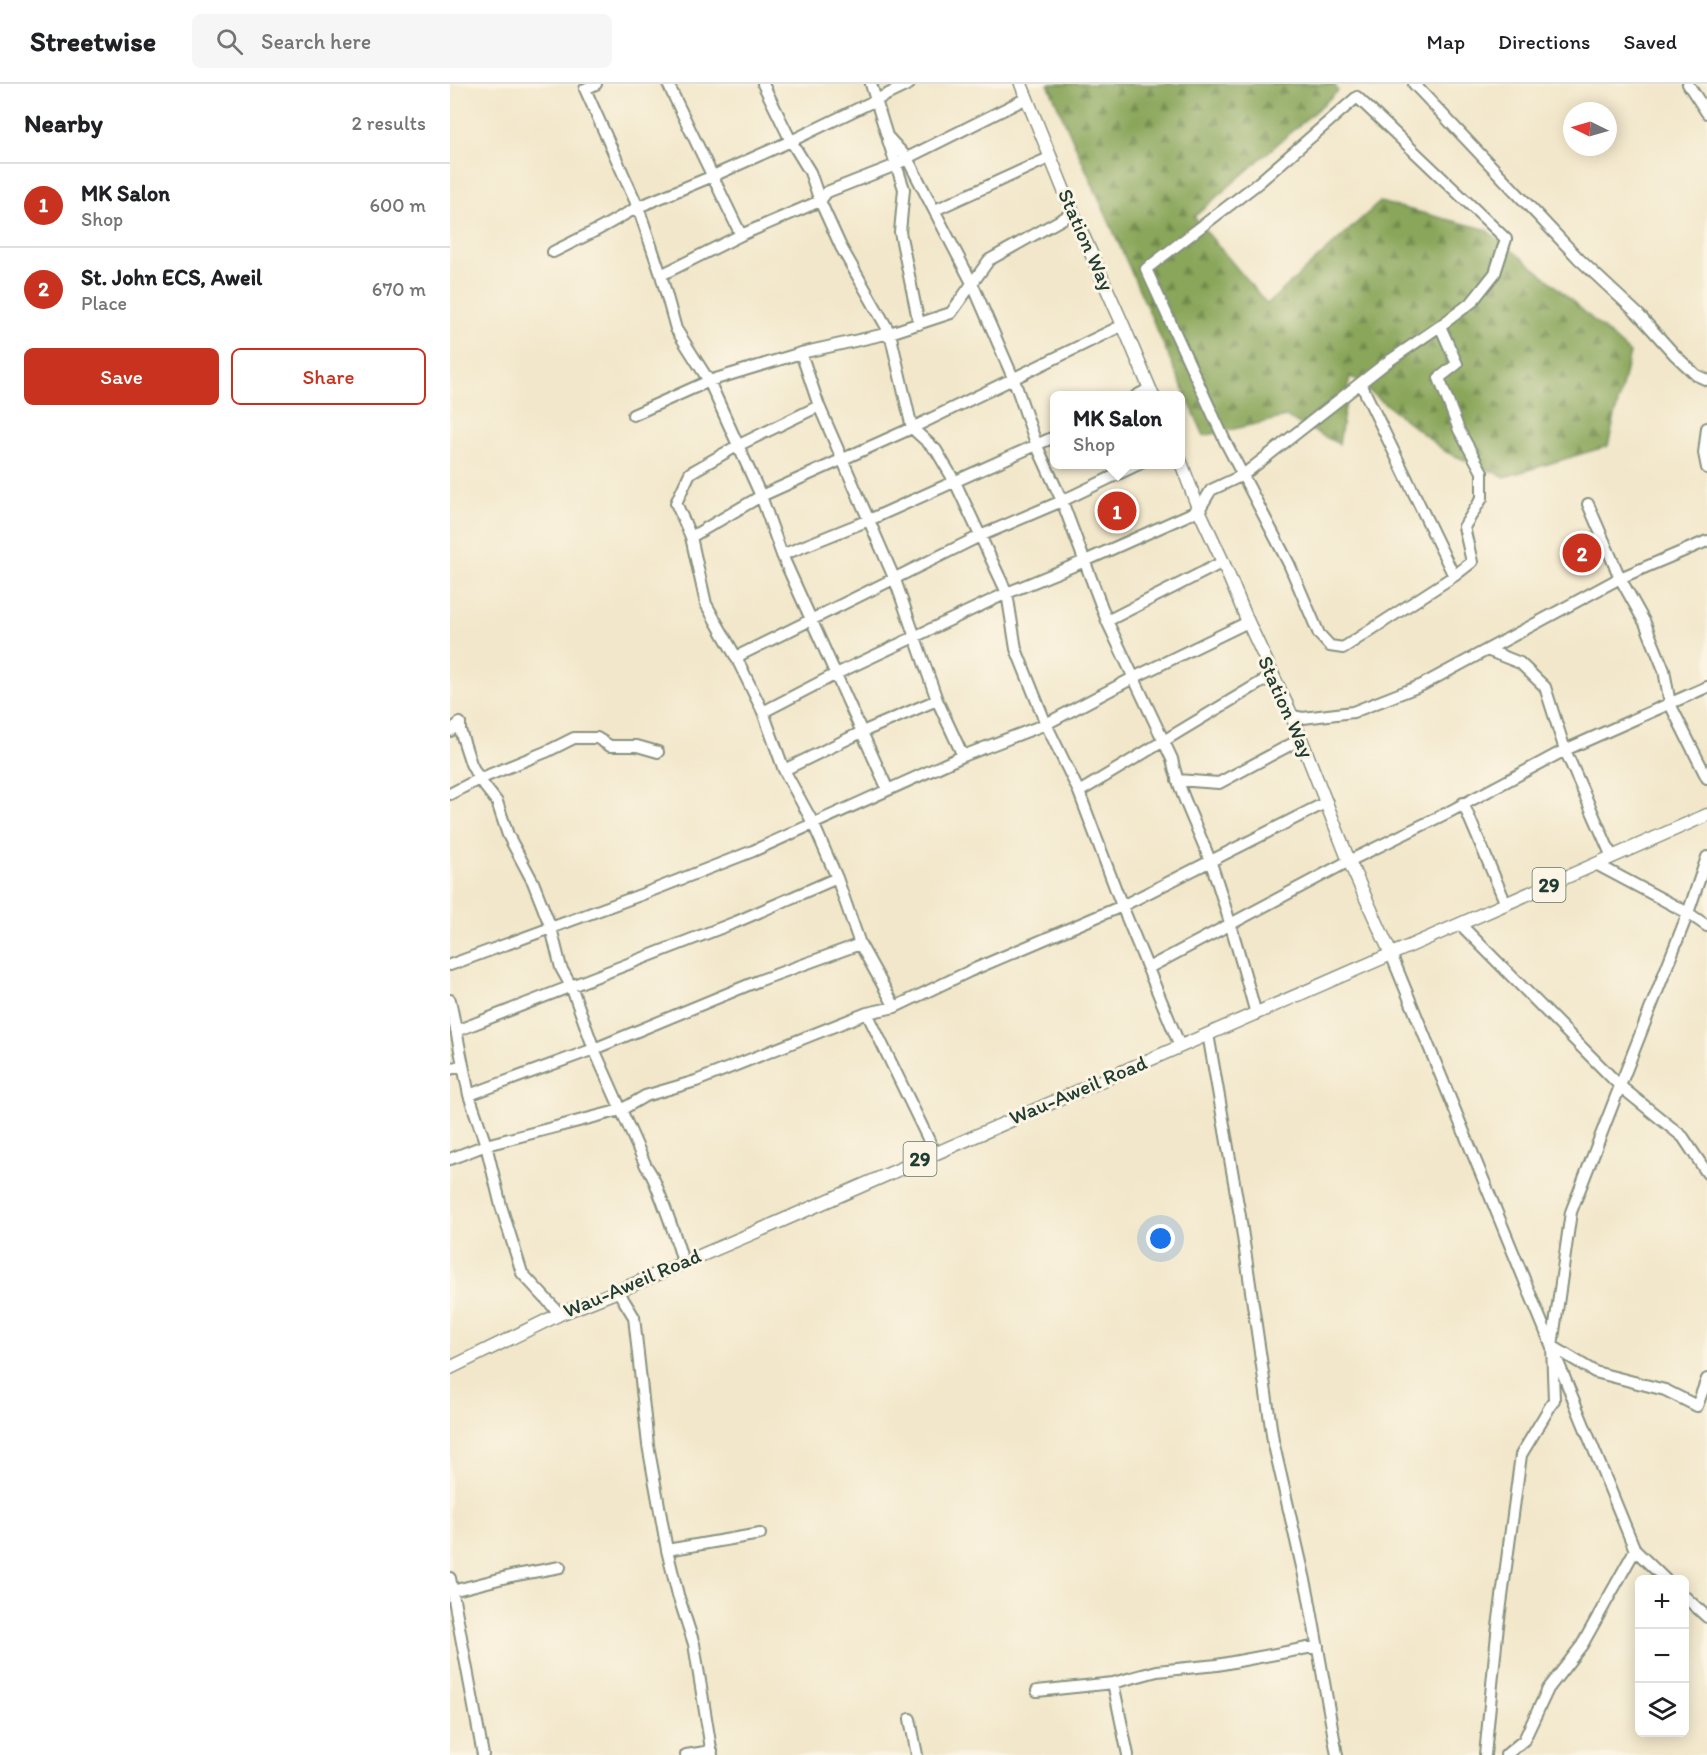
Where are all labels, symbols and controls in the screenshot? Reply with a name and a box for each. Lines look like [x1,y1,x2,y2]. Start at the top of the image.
search box [192,14,612,68]
text: Streetwise [30,24,156,58]
icon: search [213,25,246,58]
text: Search here [261,28,371,55]
text: Map [1427,29,1465,54]
text: Directions [1498,29,1590,54]
text: Saved [1623,29,1677,54]
north arrow [1563,102,1617,156]
text: Nearby [24,107,103,139]
text: 2 results [352,111,426,135]
text: MK Salon [81,180,170,207]
street label: Station Way [1053,185,1120,295]
text: 1 [39,193,48,217]
text: 600 m [369,193,426,217]
text: Shop [81,207,123,231]
text: St. John ECS, Aweil [81,264,262,291]
text: 2 [38,277,49,301]
text: 670 m [372,277,426,301]
text: Place [81,291,127,315]
button: Save [24,348,219,405]
button: Share [231,348,426,405]
popup [1050,391,1185,469]
text: MK Salon [1073,405,1162,432]
text: Shop [1073,432,1115,456]
pin: 1 [1098,488,1136,534]
pin: 2 [1562,530,1602,576]
street label: Station Way [1253,652,1320,762]
road number: 29 [1532,868,1566,902]
street label: Wau-Aweil Road [1005,1049,1151,1130]
road number: 29 [904,1142,936,1176]
your location [1146,1224,1175,1253]
street label: Wau-Aweil Road [559,1242,705,1323]
map controls [1635,1575,1689,1737]
button: + [1635,1575,1689,1629]
button: − [1635,1629,1689,1683]
button: layers [1635,1683,1689,1737]

